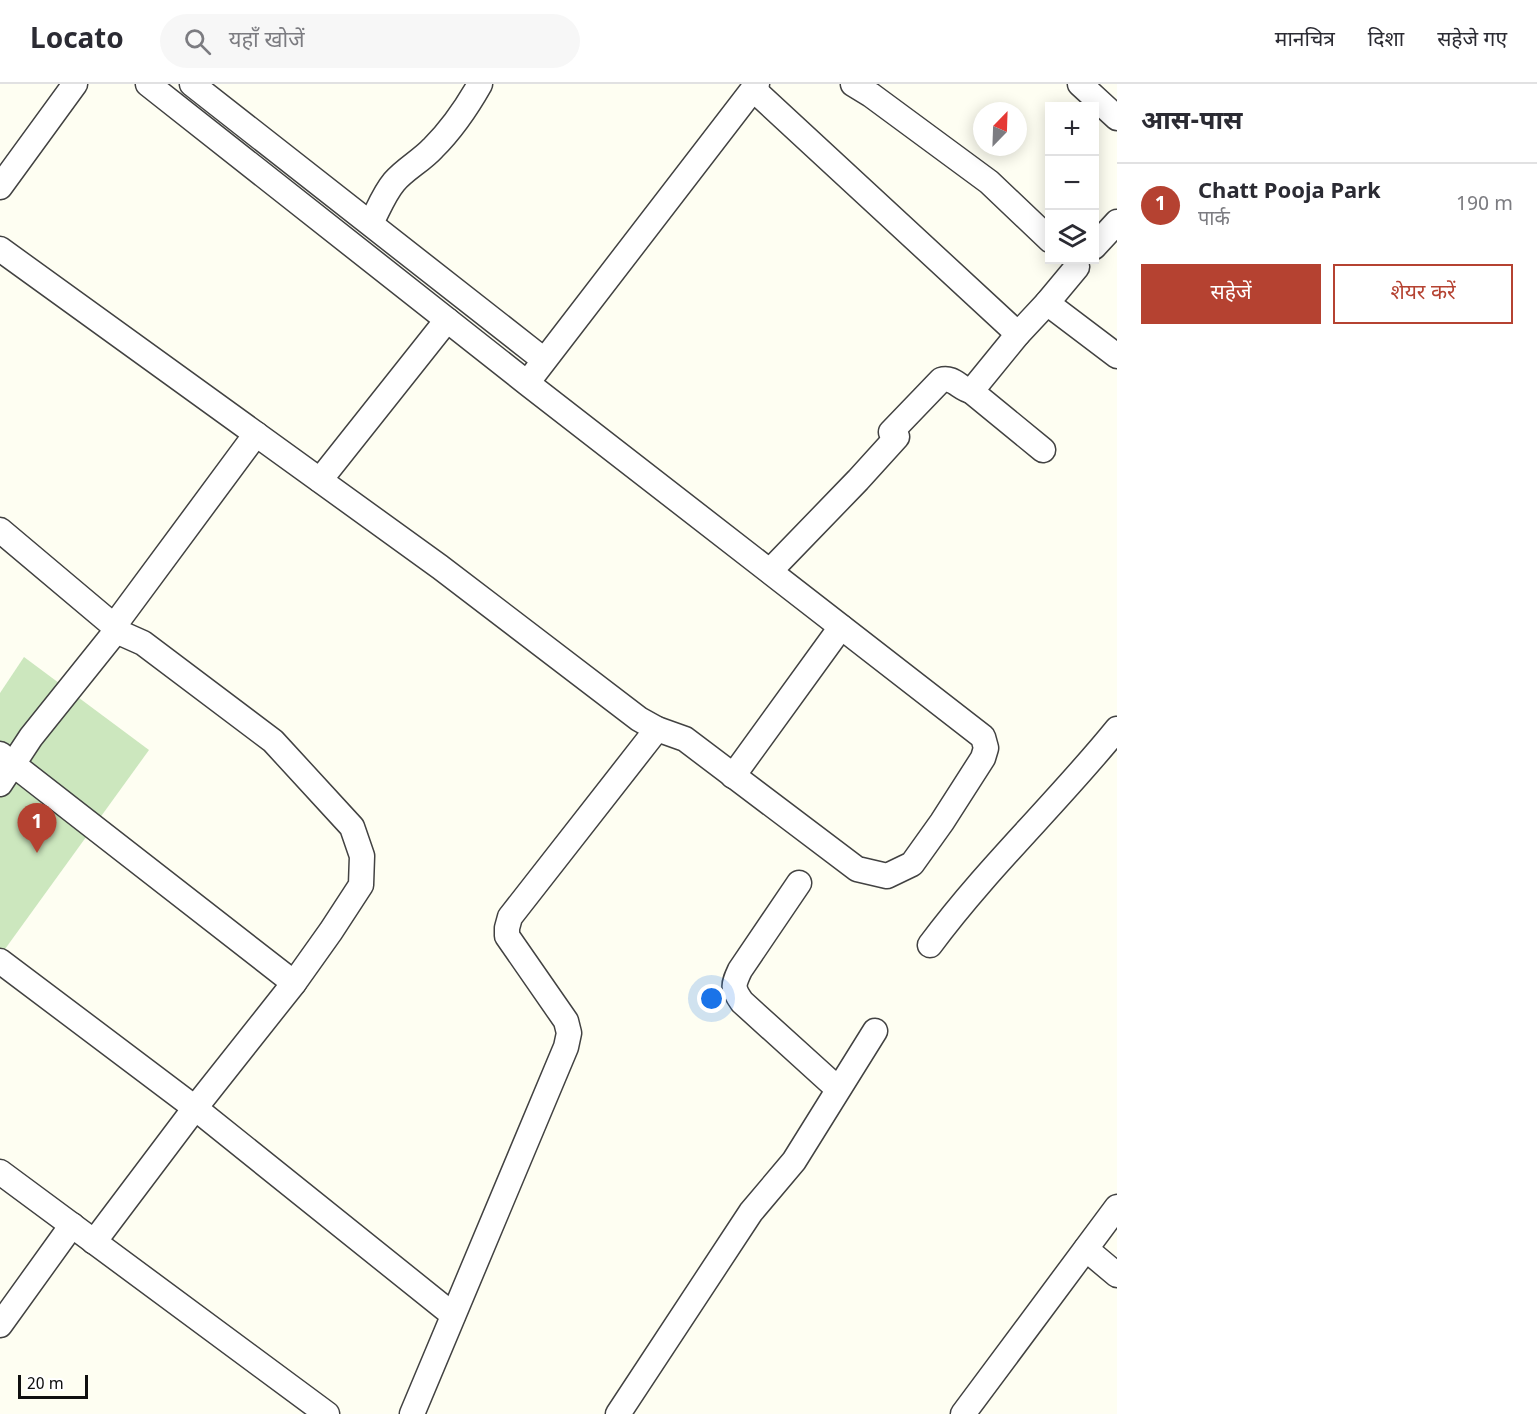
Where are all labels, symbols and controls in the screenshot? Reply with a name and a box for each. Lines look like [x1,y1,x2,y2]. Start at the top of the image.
search box [160,14,580,68]
text: Locato [30,23,124,59]
icon: search [181,25,214,58]
text: यहाँ खोजें [229,27,305,56]
text: मानचित्र [1275,27,1335,55]
text: दिशा [1368,27,1404,55]
text: सहेजे गए [1437,27,1507,55]
north arrow [973,102,1027,156]
map controls [1045,102,1099,264]
button: + [1045,102,1099,156]
text: आस-पास [1141,106,1242,140]
button: − [1045,156,1099,210]
text: Chatt Pooja Park [1198,178,1381,207]
text: 1 [1155,192,1166,218]
text: 190 m [1456,192,1513,218]
text: पार्क [1198,207,1230,233]
button: layers [1045,210,1099,264]
button: सहेजें [1141,264,1321,324]
button: शेयर करें [1333,264,1513,324]
pin: 1 [18,804,57,853]
your location [697,984,726,1013]
scale bar [18,1372,88,1400]
text: 20 m [27,1375,64,1396]

